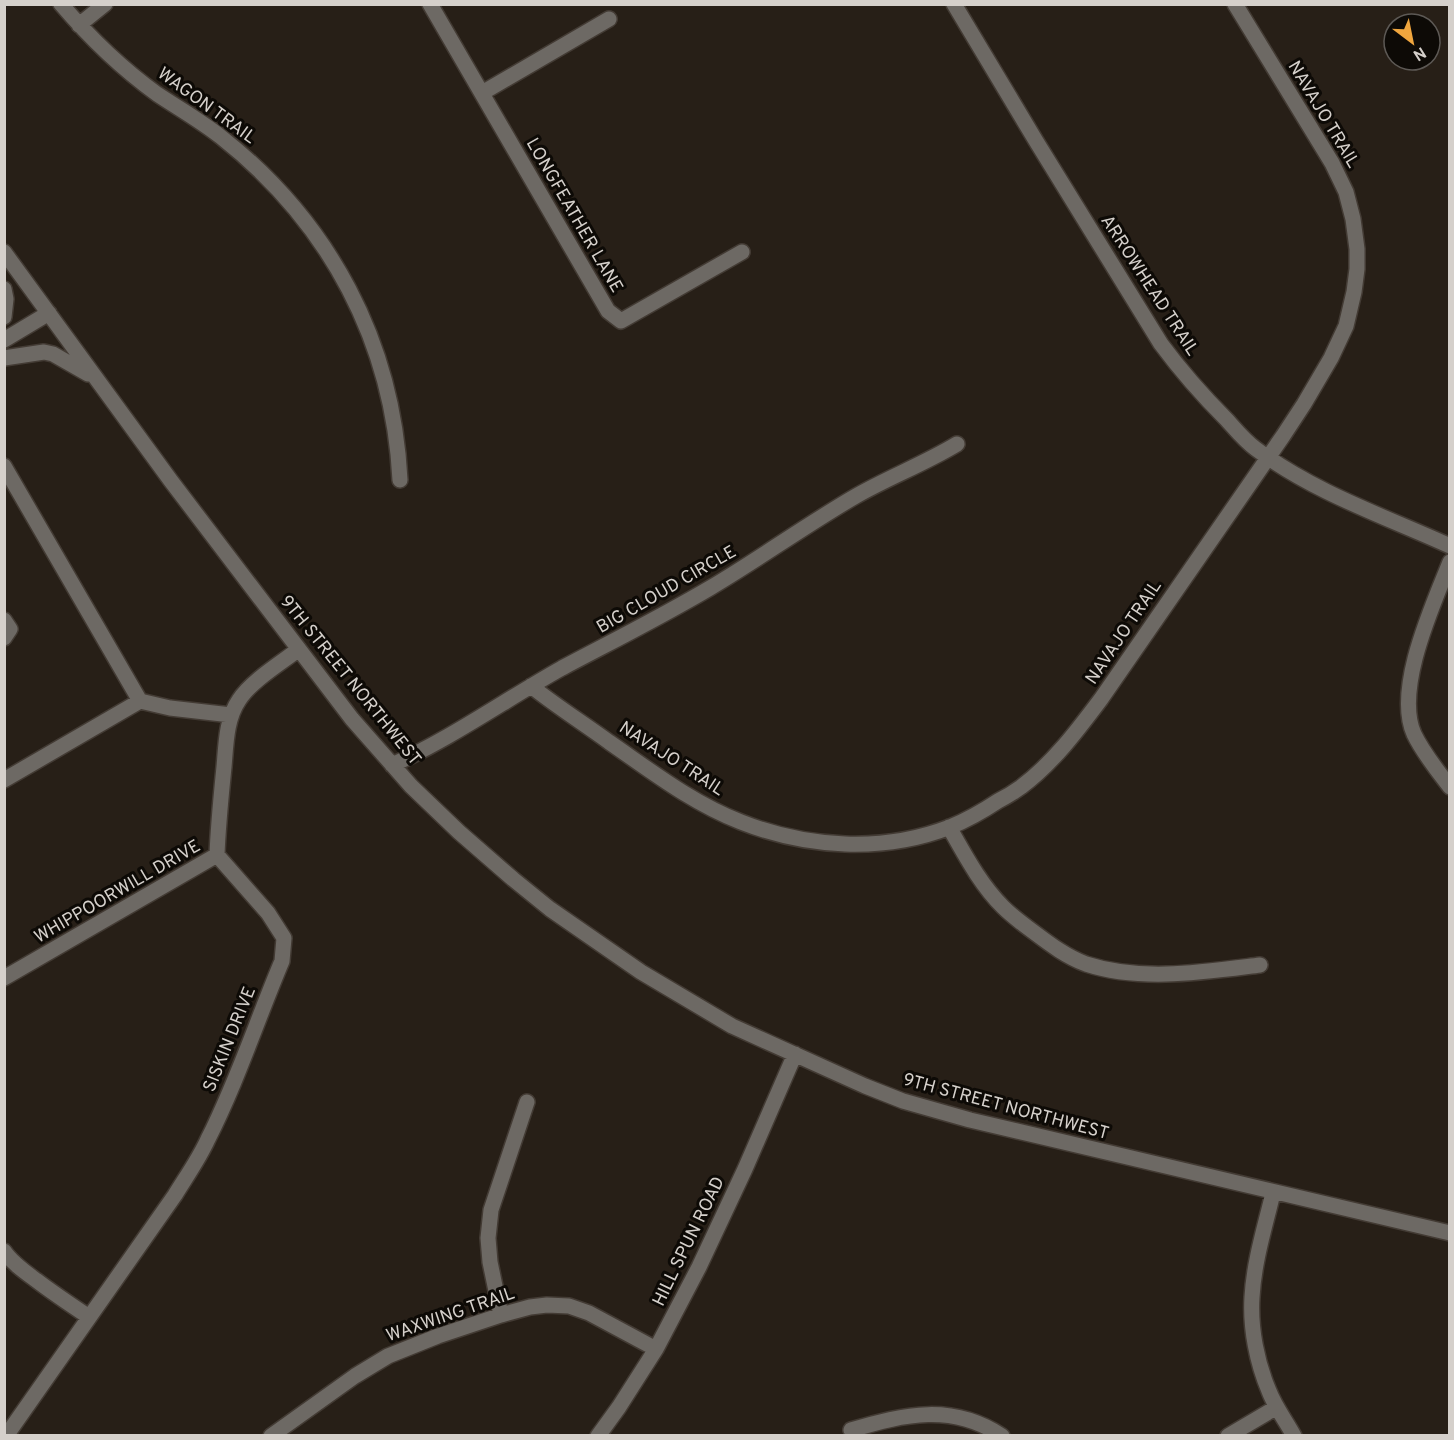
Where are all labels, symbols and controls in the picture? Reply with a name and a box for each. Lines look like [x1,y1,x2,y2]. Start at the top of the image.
north arrow [1382,12,1442,72]
text: N [1409,41,1429,65]
street label: NAVAJO TRAIL [1282,57,1364,172]
street label: WAGON TRAIL [152,63,260,150]
street label: LONGFEATHER LANE [520,134,627,297]
street label: ARROWHEAD TRAIL [1095,211,1203,361]
street label: BIG CLOUD CIRCLE [593,541,741,640]
street label: NAVAJO TRAIL [1081,576,1168,689]
street label: 9TH STREET NORTHWEST [274,591,426,771]
street label: NAVAJO TRAIL [614,717,728,802]
street label: WHIPPOORWILL DRIVE [30,835,205,949]
street label: SISKIN DRIVE [199,983,262,1096]
street label: 9TH STREET NORTHWEST [900,1069,1111,1146]
street label: HILL SPUN ROAD [648,1173,731,1310]
street label: WAXWING TRAIL [383,1283,518,1348]

